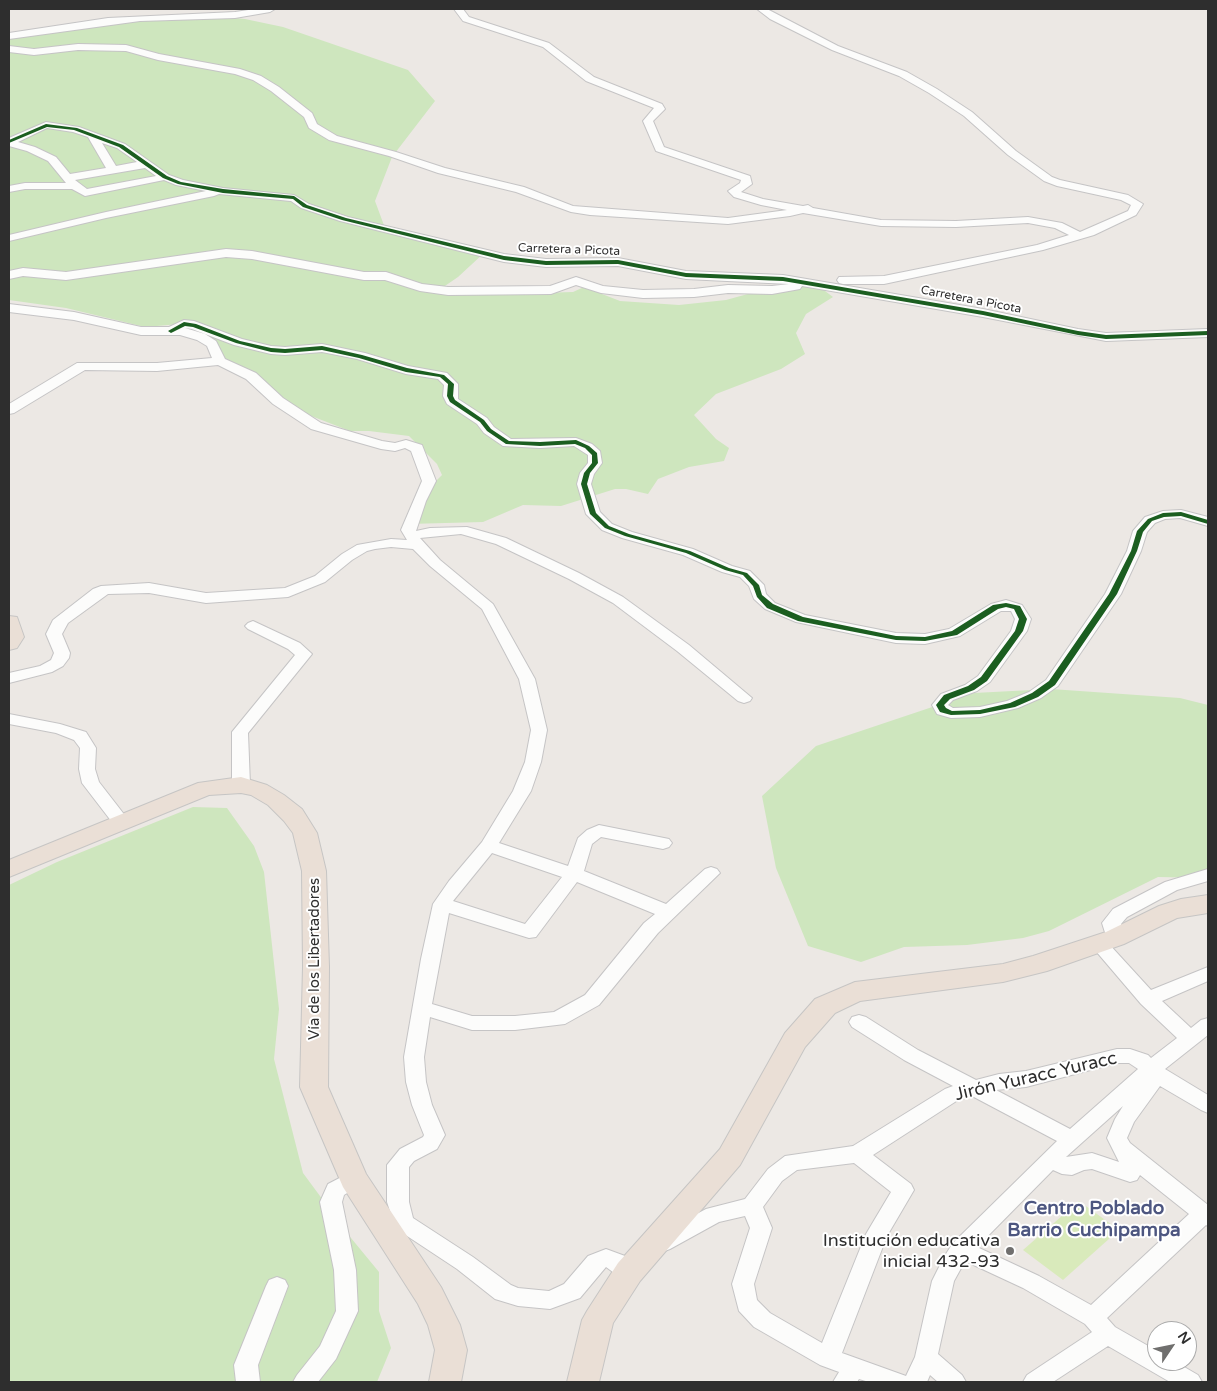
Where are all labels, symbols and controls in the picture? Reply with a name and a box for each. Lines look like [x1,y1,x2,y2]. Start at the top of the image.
street label: Carretera a Picota [518,241,620,259]
street label: Carretera a Picota [919,283,1023,317]
street label: Vía de los Libertadores [306,878,324,1040]
street label: Jirón Yuracc Yuracc [953,1048,1119,1106]
district label: Centro Poblado Barrio Cuchipampa [1007,1198,1181,1242]
place label: Institución educativa inicial 432-93 [823,1230,1000,1272]
marker: Institución educativa inicial 432-93 [1004,1245,1016,1257]
north arrow [1147,1321,1197,1371]
text: N [1174,1328,1194,1347]

